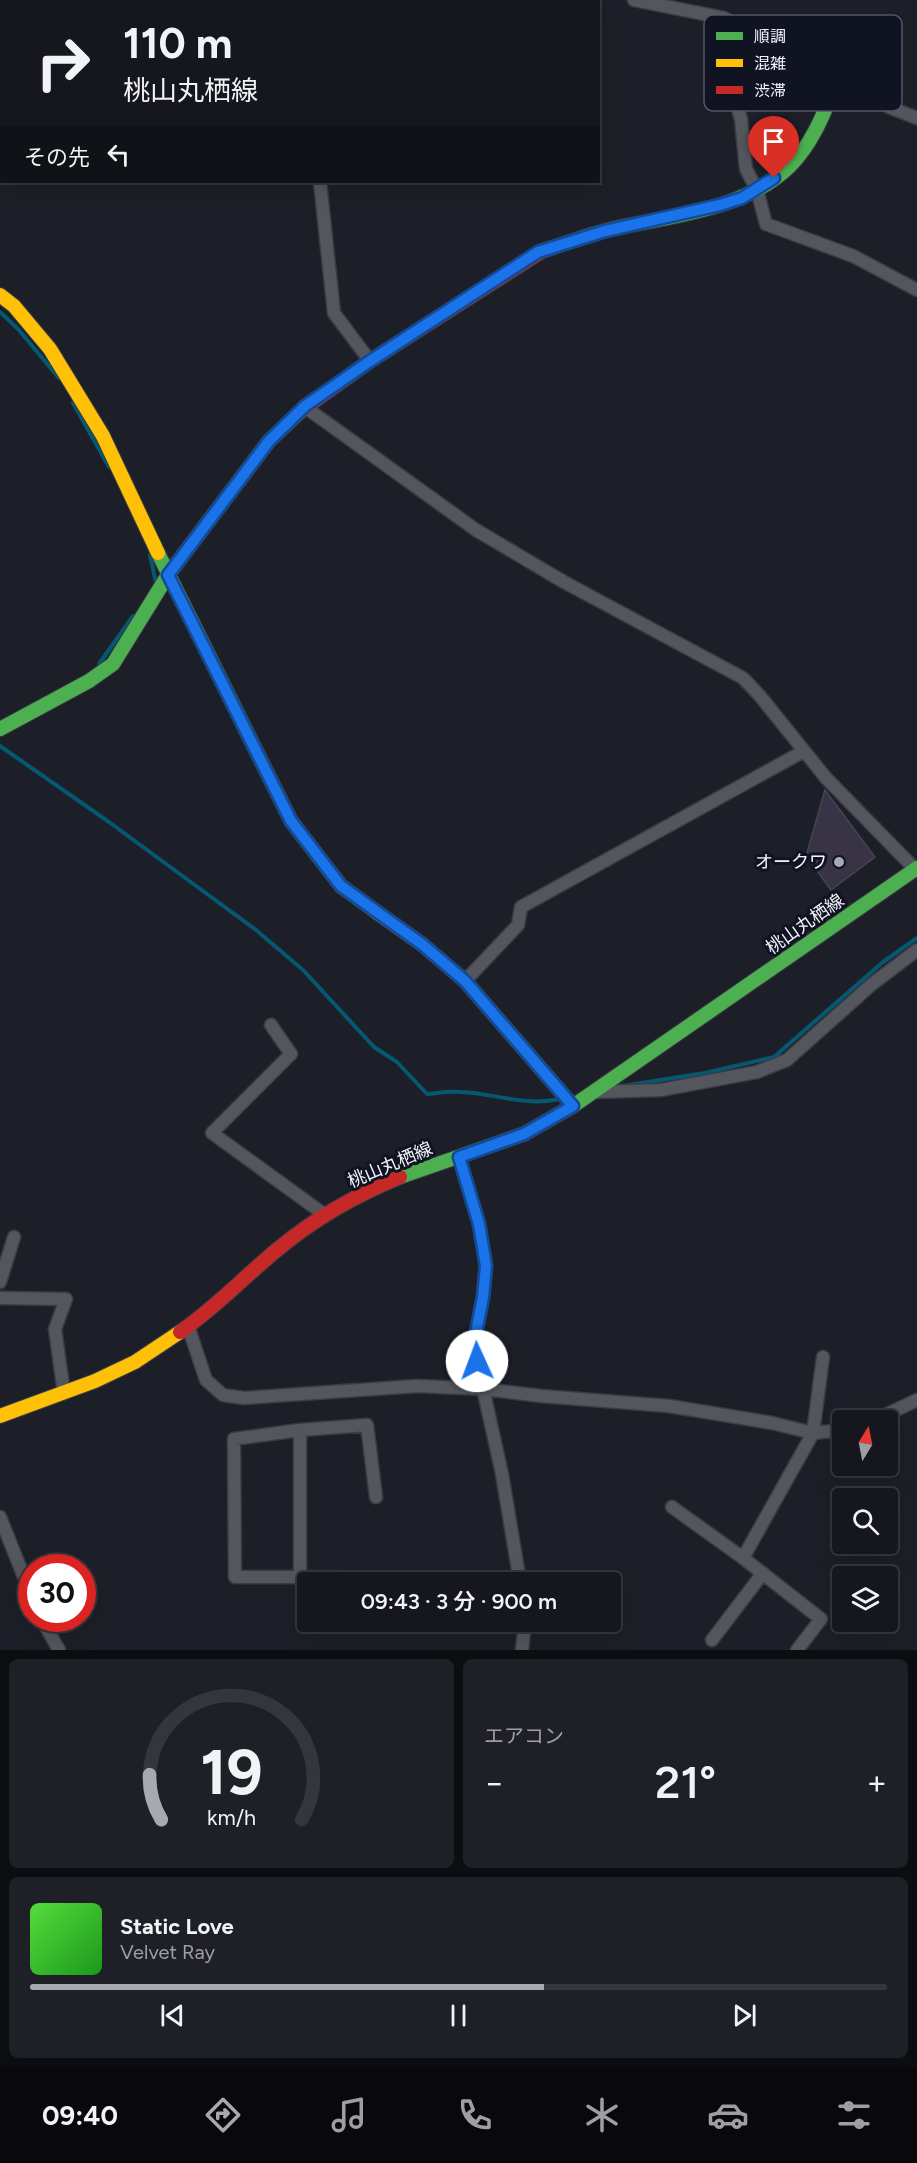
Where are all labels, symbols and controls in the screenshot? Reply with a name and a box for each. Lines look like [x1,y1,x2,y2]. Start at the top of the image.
legend [704,15,902,111]
text: 110 m [123,18,232,69]
icon: right [24,24,102,102]
text: 順調 [754,27,786,46]
text: 混雑 [754,54,786,73]
text: 桃山丸栖線 [123,74,258,107]
text: 渋滞 [754,81,786,100]
pin [748,116,799,178]
icon: arrive [757,125,790,158]
icon: left [102,138,135,171]
text: その先 [24,144,90,171]
place label: オークワ [755,851,827,873]
marker: オークワ [832,855,846,869]
street label: 桃山丸栖線 [762,889,848,959]
street label: 桃山丸栖線 [344,1137,436,1193]
position arrow [445,1329,509,1393]
north arrow [832,1410,898,1476]
map controls [832,1410,898,1632]
button: search [832,1488,898,1554]
speed limit sign: 30 [18,1554,96,1632]
button: layers [832,1566,898,1632]
text: 09:43 · 3 分 · 900 m [361,1588,557,1615]
text: エアコン [484,1724,564,1748]
text: 19 [200,1735,263,1810]
text: 21° [655,1755,716,1809]
text: − [484,1763,505,1802]
text: + [866,1763,887,1802]
text: km/h [207,1806,256,1831]
text: Static Love [120,1913,234,1940]
text: Velvet Ray [120,1940,215,1964]
icon: previous [156,1999,189,2032]
icon: pause [442,1999,475,2032]
icon: next [728,1999,761,2032]
icon: directions [202,2094,244,2136]
icon: music [328,2094,370,2136]
icon: phone [454,2094,496,2136]
icon: climate [581,2094,623,2136]
icon: car [707,2094,749,2136]
icon: filters [833,2094,875,2136]
text: 09:40 [42,2099,118,2132]

